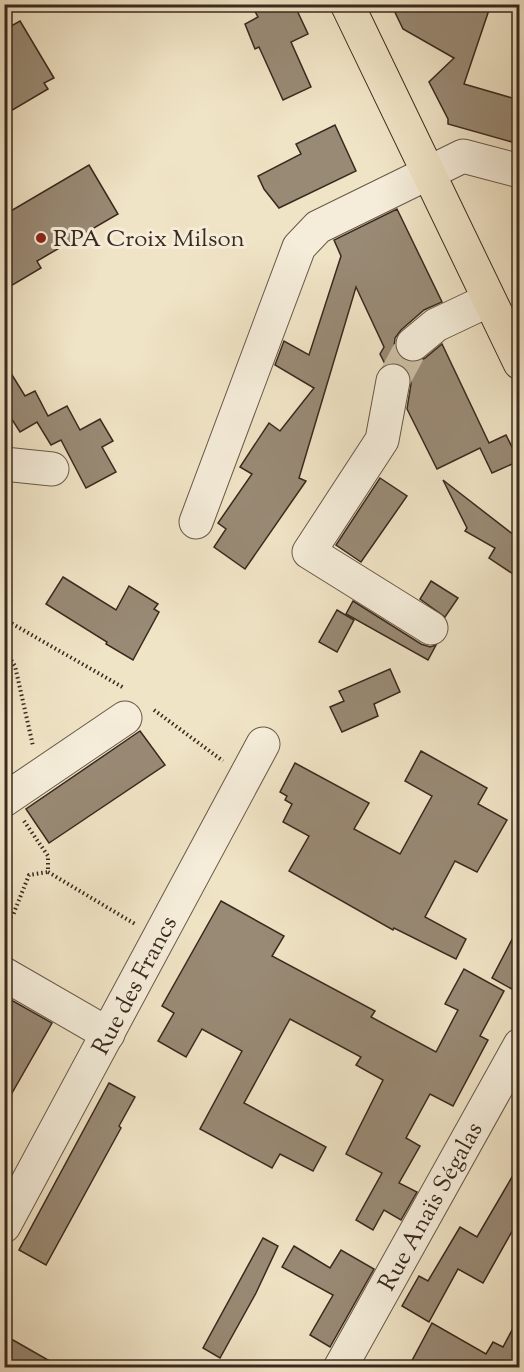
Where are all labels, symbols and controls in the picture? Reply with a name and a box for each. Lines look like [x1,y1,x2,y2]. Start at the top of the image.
place label: RPA Croix Milson [53,223,245,257]
marker: RPA Croix Milson [34,231,48,245]
street label: Rue des Francs [85,910,187,1061]
street label: Rue Anaïs Ségalas [371,1116,492,1298]

